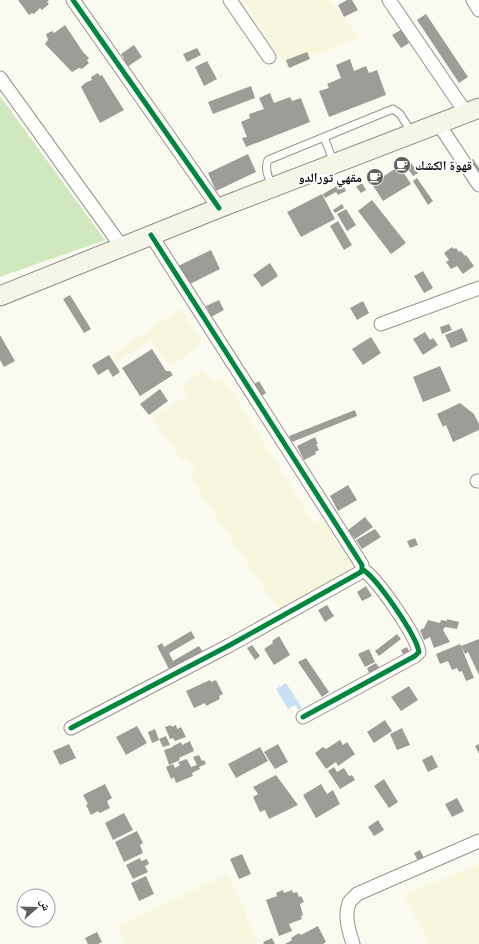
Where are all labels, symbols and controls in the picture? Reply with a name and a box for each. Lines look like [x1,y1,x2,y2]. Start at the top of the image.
cafe icon: قهوة الكشك [392,155,412,175]
place label: قهوة الكشك [415,158,472,173]
cafe icon: مقهي تورالدو [365,167,385,187]
place label: مقهي تورالدو [298,170,362,188]
north arrow [16,888,56,928]
text: ش [36,897,53,913]

